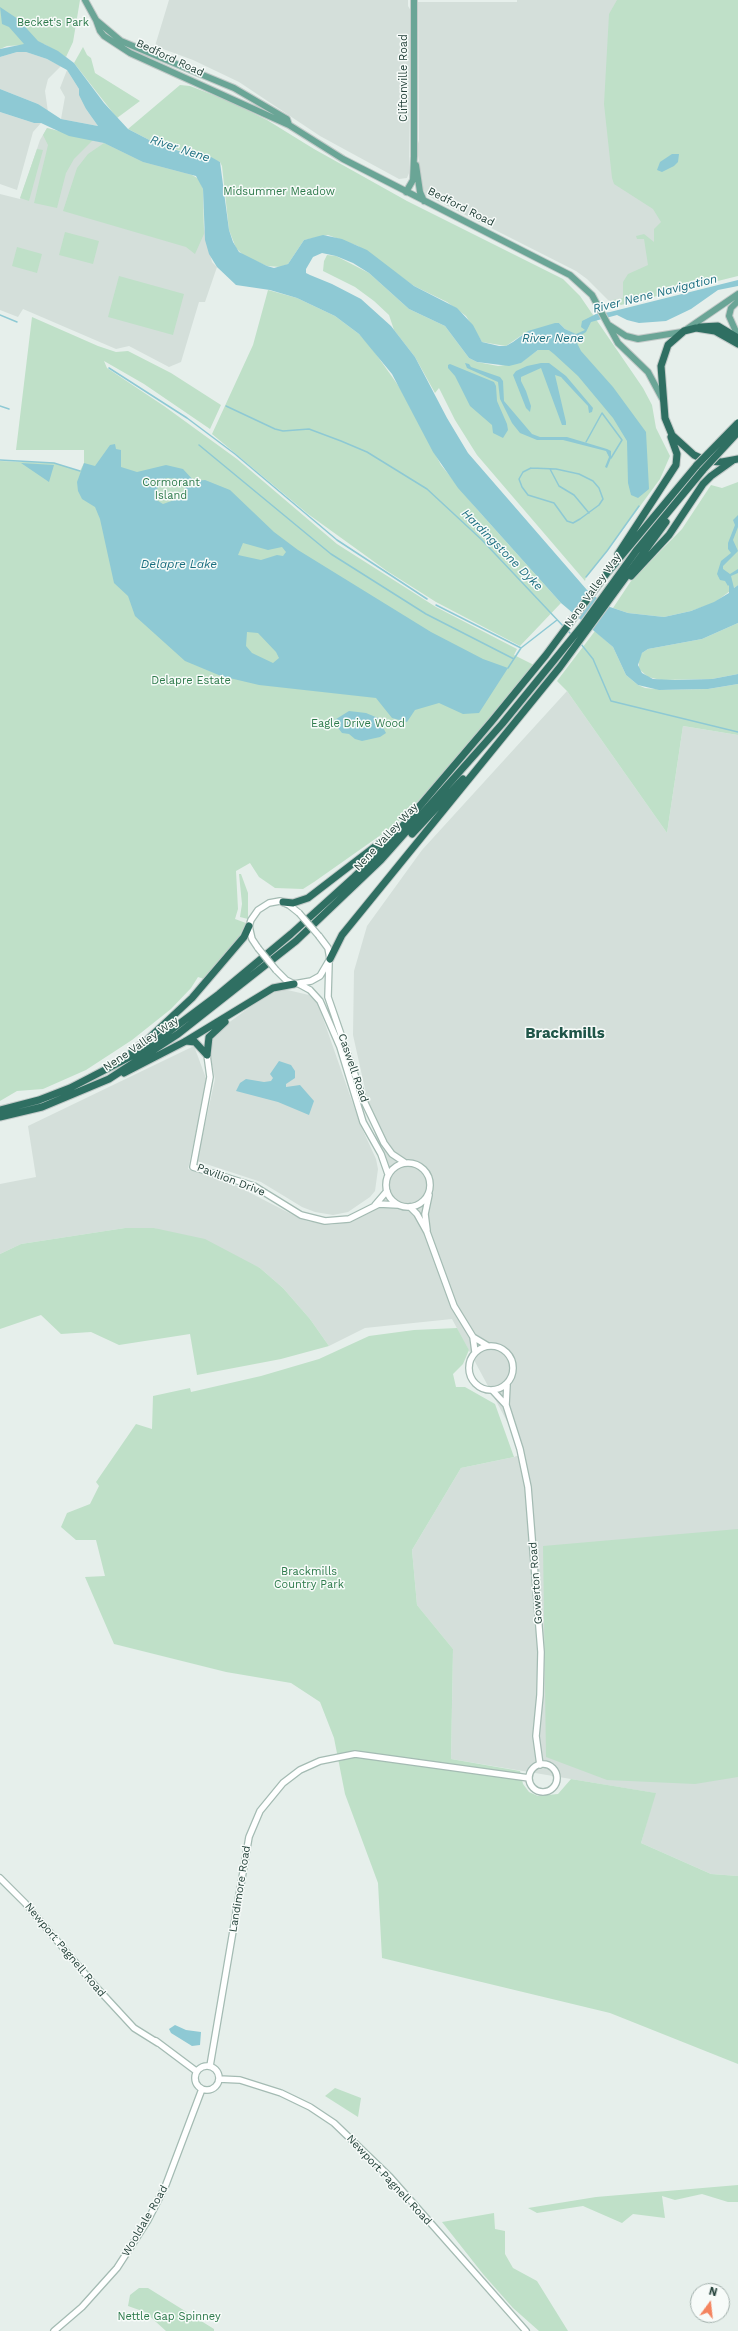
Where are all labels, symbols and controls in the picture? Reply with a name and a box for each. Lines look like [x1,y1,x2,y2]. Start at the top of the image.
park label: Becket's Park [17,16,89,30]
street label: Cliftonville Road [397,34,411,122]
street label: Bedford Road [134,37,206,79]
water label: River Nene [148,133,212,165]
park label: Midsummer Meadow [223,185,335,199]
street label: Bedford Road [425,185,497,229]
water label: River Nene Navigation [591,272,719,316]
water label: River Nene [522,331,584,345]
park label: Cormorant Island [142,476,200,502]
water label: Hardingstone Dyke [458,506,546,594]
street label: Nene Valley Way [562,551,624,629]
water label: Delapre Lake [141,557,217,571]
park label: Delapre Estate [151,674,231,688]
park label: Eagle Drive Wood [311,717,405,731]
street label: Nene Valley Way [351,800,421,874]
street label: Nene Valley Way [101,1014,181,1074]
district label: Brackmills [525,1025,605,1043]
street label: Caswell Road [335,1032,371,1104]
street label: Pavilion Drive [195,1161,267,1199]
street label: Gowerton Road [527,1541,545,1625]
park label: Brackmills Country Park [274,1565,344,1591]
street label: Landimore Road [227,1845,253,1933]
street label: Newport Pagnell Road [22,1900,108,2000]
street label: Newport Pagnell Road [344,2132,434,2228]
street label: Wooldale Road [119,2183,171,2259]
north arrow [690,2283,730,2323]
text: N [707,2285,719,2299]
park label: Nettle Gap Spinney [117,2310,221,2324]

